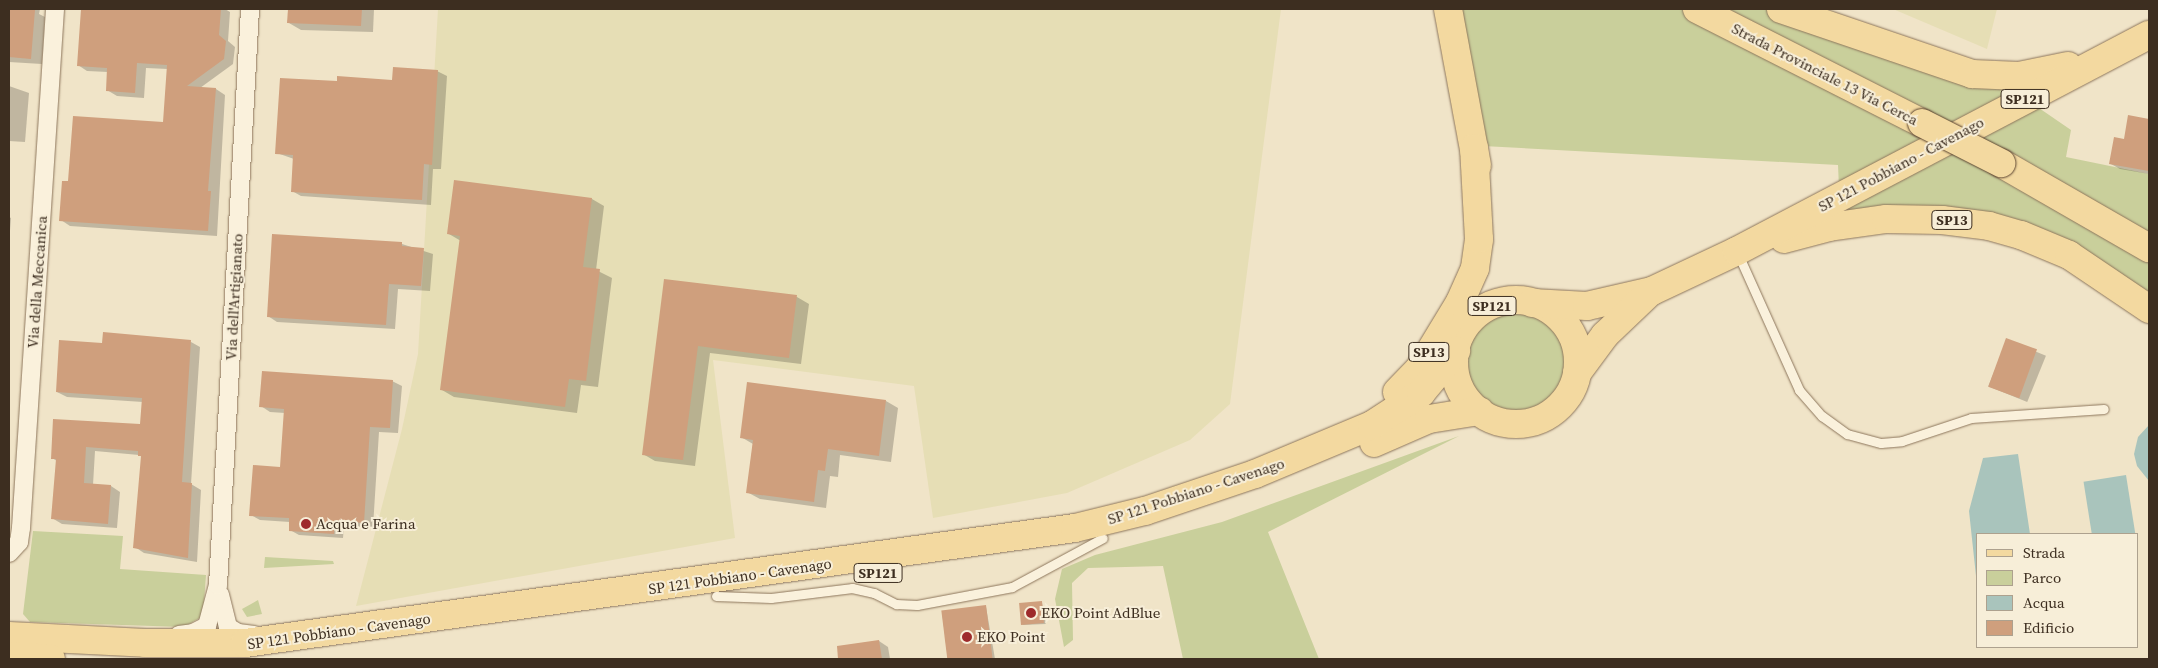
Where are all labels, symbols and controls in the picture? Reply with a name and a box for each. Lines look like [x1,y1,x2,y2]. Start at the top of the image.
street label: Strada Provinciale 13 Via Cerca [1729,19,1921,129]
road number: SP121 [2000,88,2050,110]
street label: SP 121 Pobbiano - Cavenago [1815,113,1987,215]
road number: SP13 [1931,208,1973,232]
street label: Via della Meccanica [23,215,51,349]
street label: Via dell'Artigianato [222,233,246,361]
road number: SP121 [1467,294,1517,318]
road number: SP13 [1408,341,1450,364]
street label: SP 121 Pobbiano - Cavenago [1105,454,1287,528]
place label: Acqua e Farina [316,515,416,533]
marker: Acqua e Farina [300,518,312,530]
legend [1976,533,2138,648]
text: Strada [2023,542,2065,563]
street label: SP 121 Pobbiano - Cavenago [647,554,833,598]
road number: SP121 [853,562,903,584]
text: Parco [2023,567,2061,588]
text: Acqua [2023,592,2065,613]
place label: EKO Point AdBlue [1041,604,1160,622]
marker: EKO Point AdBlue [1025,607,1037,619]
street label: SP 121 Pobbiano - Cavenago [246,609,432,653]
text: Edificio [2023,617,2074,638]
place label: EKO Point [977,628,1045,646]
marker: EKO Point [961,631,973,643]

